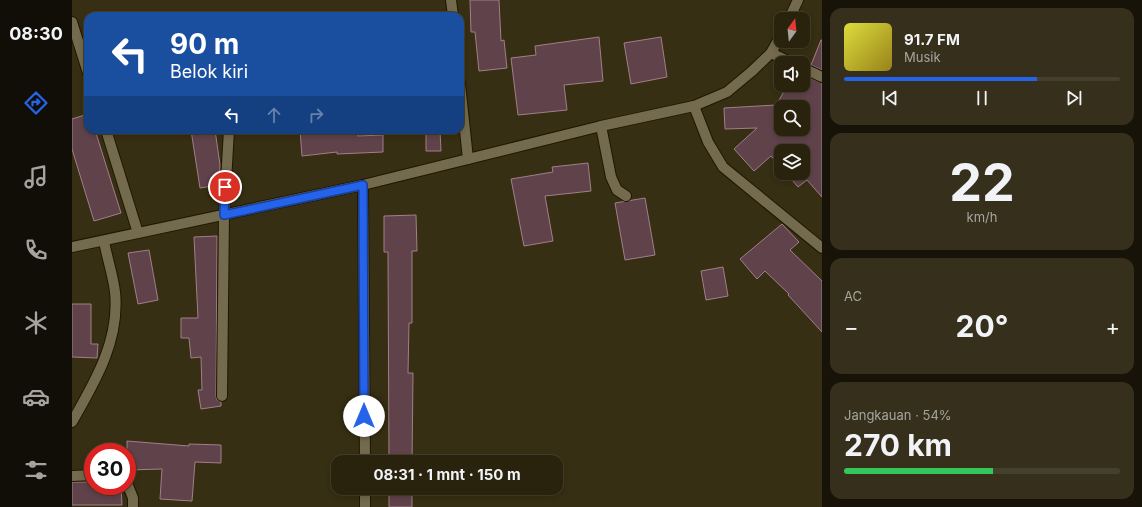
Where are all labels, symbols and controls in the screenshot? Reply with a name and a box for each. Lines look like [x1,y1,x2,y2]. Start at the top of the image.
north arrow [774,12,810,48]
map controls [774,12,810,180]
text: 08:30 [9,23,63,44]
text: 90 m [170,27,239,61]
icon: left [104,28,156,80]
text: 91.7 FM [904,30,960,49]
text: Musik [904,49,941,65]
button: sound [774,56,810,92]
text: Belok kiri [170,61,248,82]
icon: previous [879,87,901,109]
icon: pause [971,87,993,109]
icon: next [1063,87,1085,109]
icon: directions [22,89,50,117]
button: search [774,100,810,136]
icon: left [221,104,243,126]
icon: ahead [263,104,285,126]
icon: right [305,104,327,126]
button: layers [774,144,810,180]
text: 22 [949,151,1015,214]
icon: music [22,163,50,191]
pin [208,170,242,204]
icon: arrive [214,176,236,198]
text: km/h [967,209,997,225]
icon: phone [22,236,50,264]
text: AC [844,288,862,304]
text: 20° [956,308,1008,344]
icon: climate [22,309,50,337]
text: − [844,314,859,340]
text: + [1105,314,1120,340]
icon: car [22,383,50,411]
position arrow [343,395,385,437]
text: Jangkauan · 54% [844,407,952,423]
text: 270 km [844,427,952,463]
speed limit sign: 30 [84,443,136,495]
icon: filters [22,456,50,484]
text: 08:31 · 1 mnt · 150 m [373,465,521,484]

